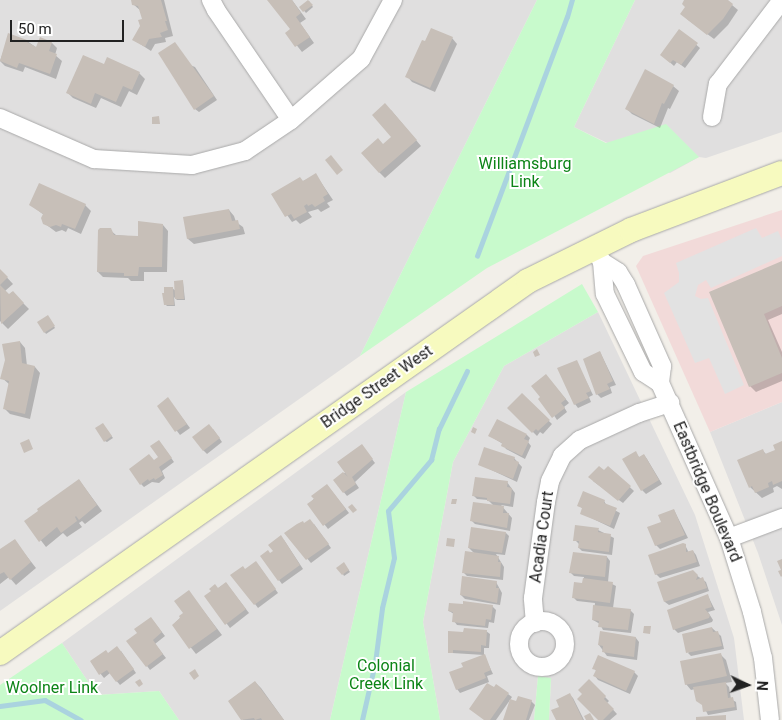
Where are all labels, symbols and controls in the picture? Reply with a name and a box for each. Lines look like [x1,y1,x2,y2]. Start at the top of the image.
scale bar [12,10,126,42]
text: 50 m [18,20,52,38]
park label: Williamsburg Link [479,154,571,192]
street label: Bridge Street West [317,341,437,433]
street label: Eastbridge Boulevard [669,419,745,565]
street label: Acadia Court [526,490,558,584]
park label: Colonial Creek Link [349,656,423,694]
north arrow [722,660,772,710]
park label: Woolner Link [6,678,98,698]
text: N [754,680,770,691]

